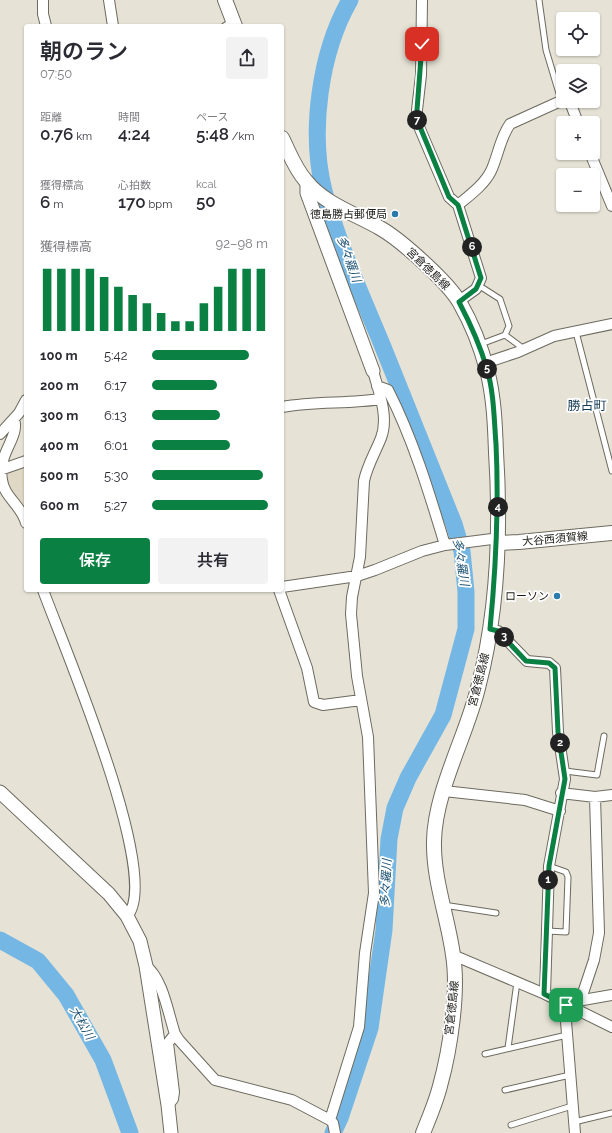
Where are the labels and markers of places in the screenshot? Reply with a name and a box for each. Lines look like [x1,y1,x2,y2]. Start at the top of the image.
pin [405,27,439,61]
pin: 7 [407,110,427,130]
place label: 徳島勝占郵便局 [310,208,387,221]
marker: 徳島勝占郵便局 [390,209,400,219]
pin: 6 [462,237,482,257]
pin: 5 [477,359,497,379]
pin: 4 [488,497,508,517]
place label: ローソン [505,590,549,603]
marker: ローソン [552,591,562,601]
pin: 3 [494,627,514,647]
pin: 2 [550,733,570,753]
pin: 1 [538,870,558,890]
pin [549,988,583,1022]

